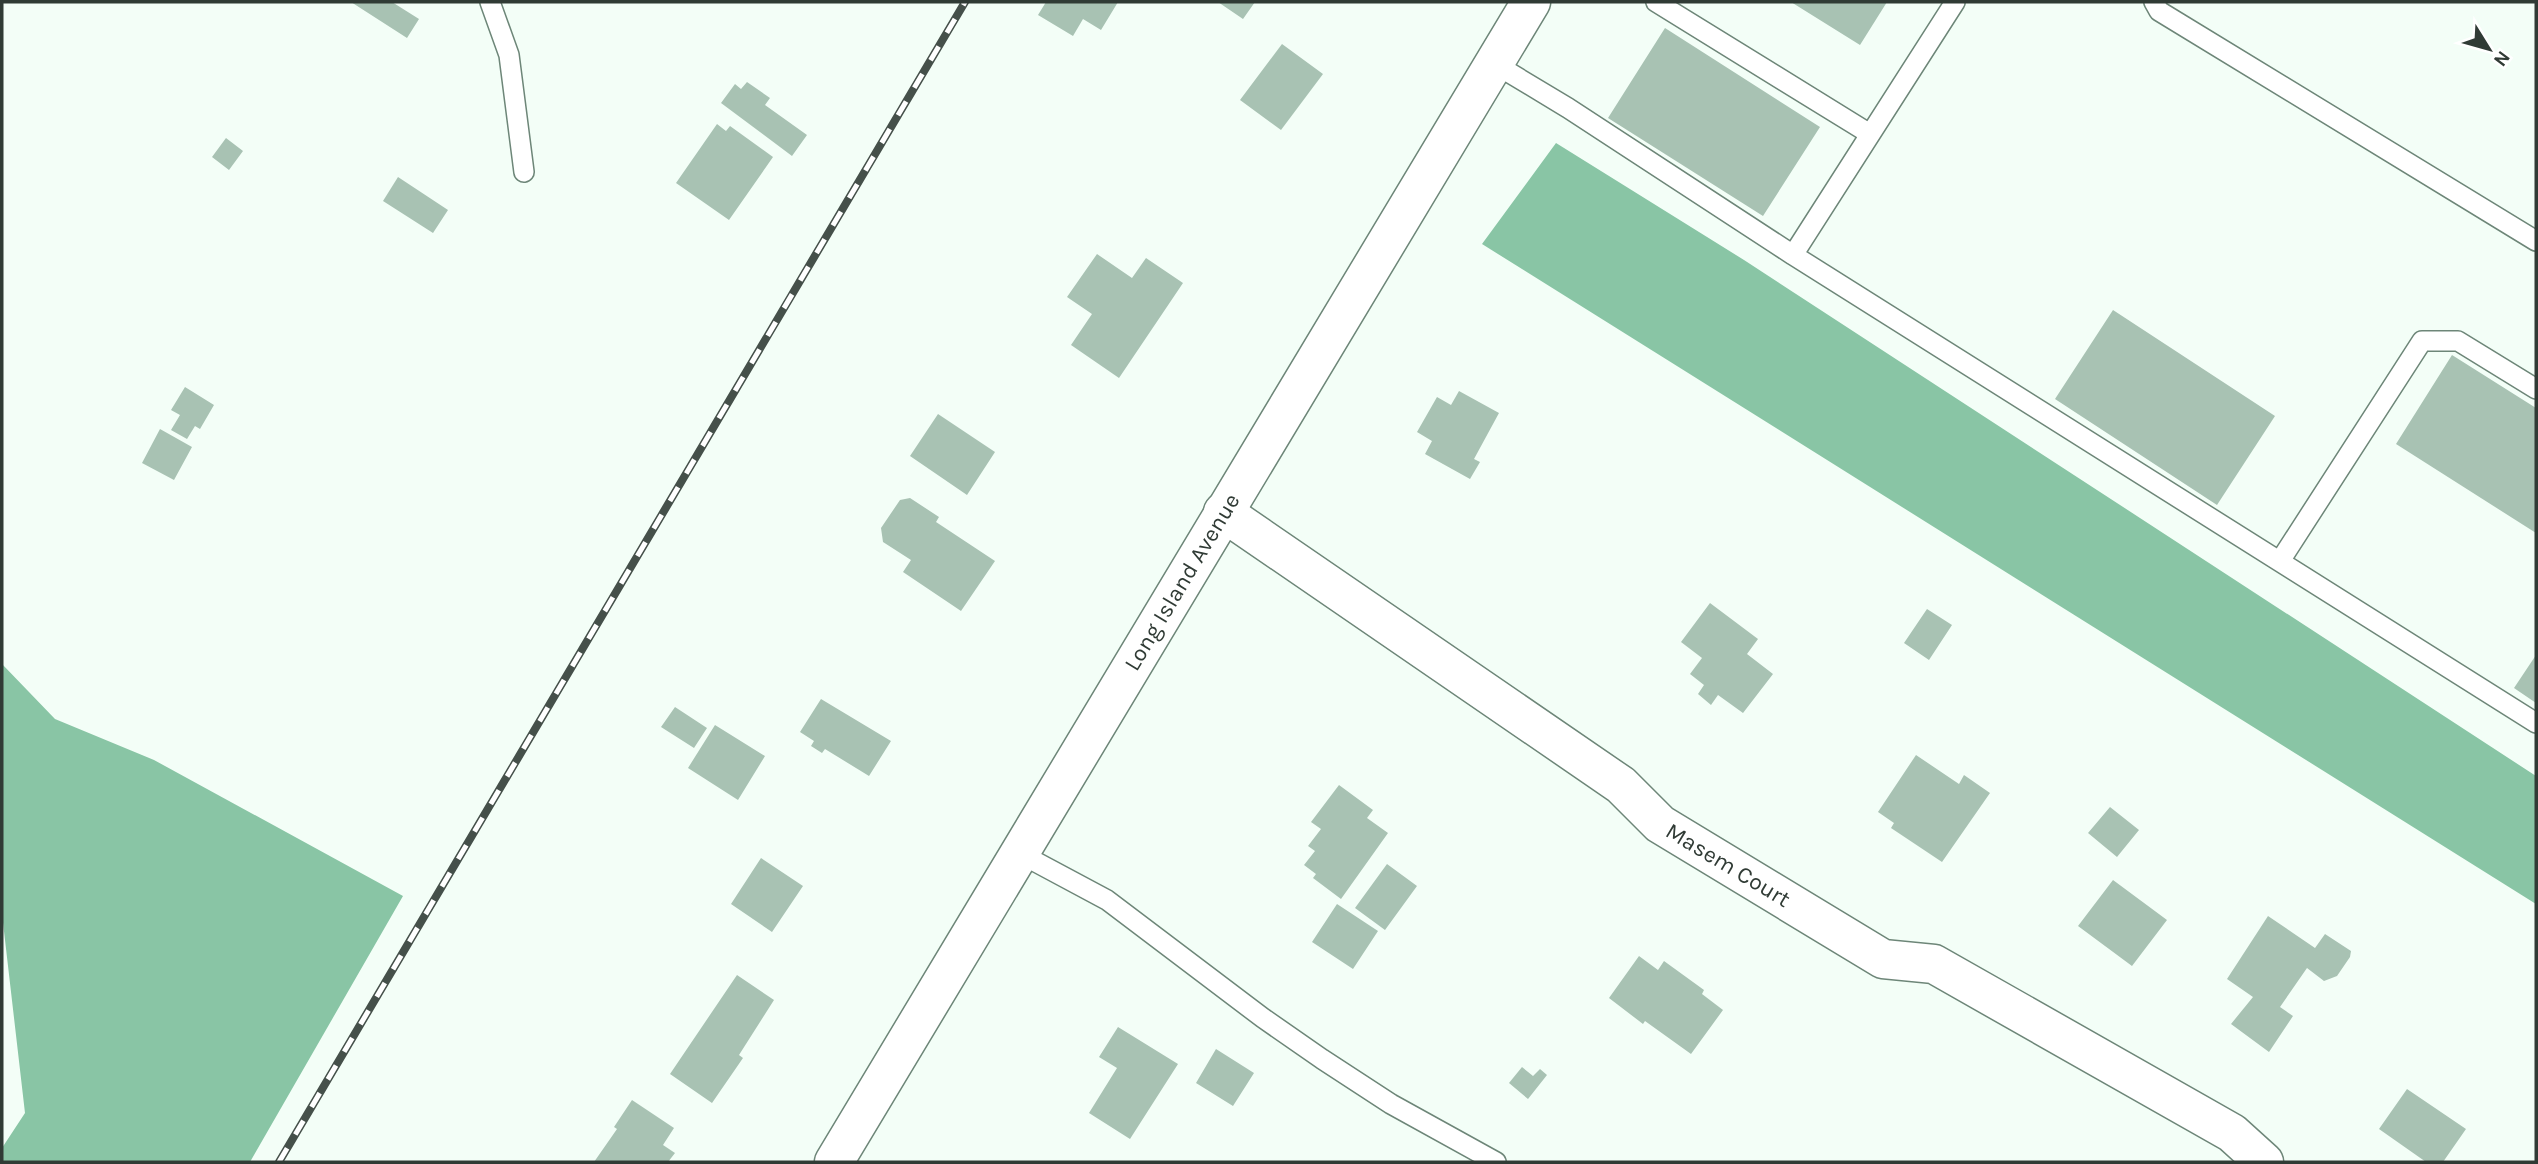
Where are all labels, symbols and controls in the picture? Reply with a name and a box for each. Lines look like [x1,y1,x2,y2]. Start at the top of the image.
north arrow [2454,14,2524,84]
text: N [2489,47,2515,71]
street label: Long Island Avenue [1118,488,1246,676]
street label: Masem Court [1661,817,1796,913]

